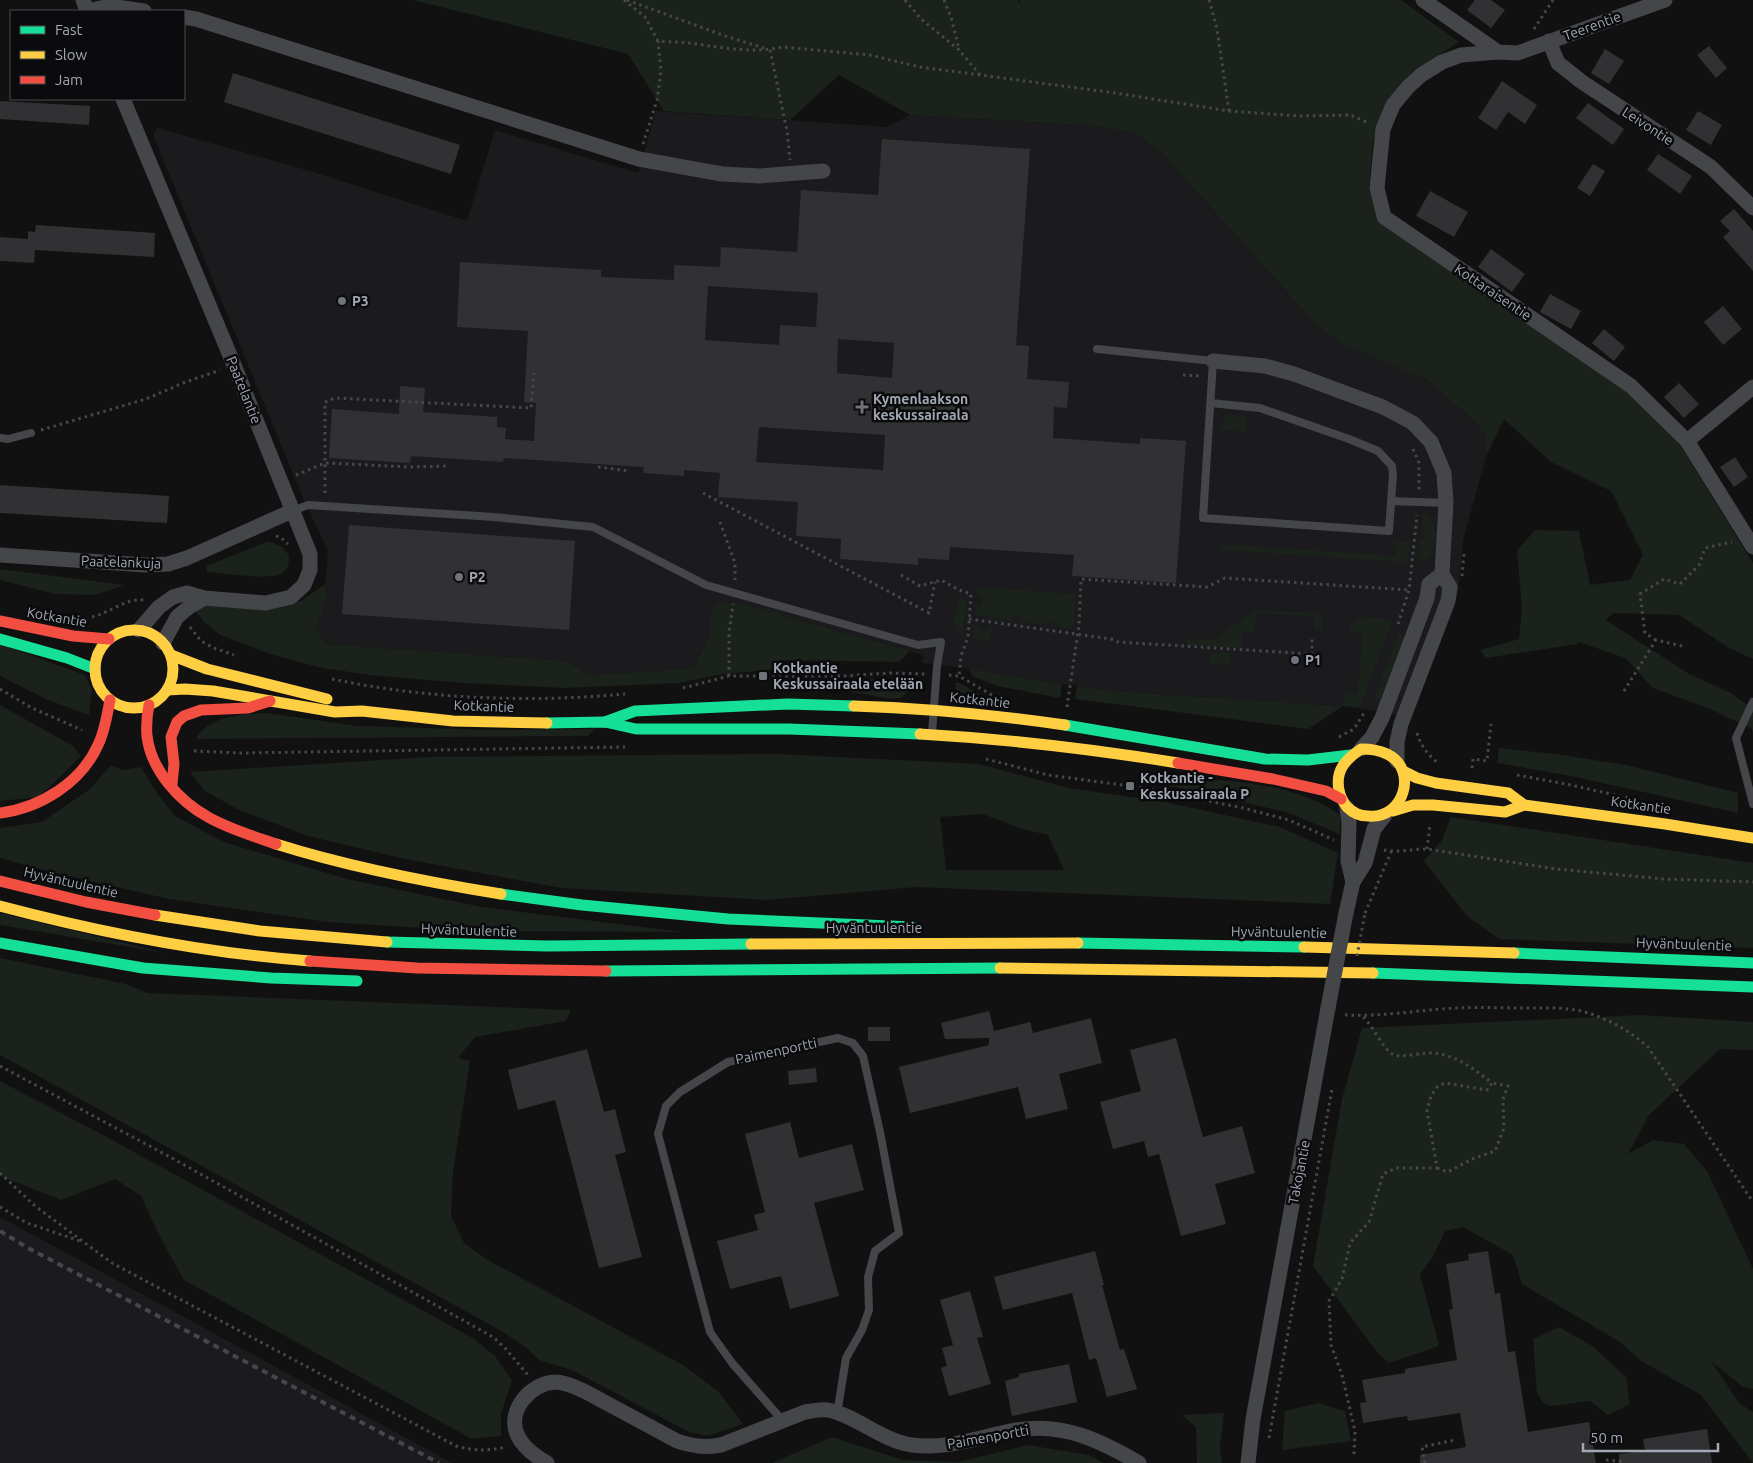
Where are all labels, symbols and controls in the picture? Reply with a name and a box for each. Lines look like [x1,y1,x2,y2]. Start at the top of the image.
street label: Teerentie [1561,8,1623,44]
legend [10,10,185,100]
text: Fast [55,21,83,38]
text: Slow [55,46,88,63]
text: Jam [55,71,83,88]
street label: Leivontie [1619,104,1677,148]
street label: Kottaraisentie [1452,260,1534,324]
place label: P3 [352,293,369,309]
marker: P3 [336,295,348,307]
street label: Paatelantie [223,354,265,426]
place label: Kymenlaakson keskussairaala [873,391,969,423]
marker: Kymenlaakson keskussairaala [855,400,869,414]
street label: Paatelankuja [81,553,161,571]
place label: P2 [469,569,486,585]
marker: P2 [453,571,465,583]
street label: Kotkantie [26,604,88,630]
place label: P1 [1305,652,1322,668]
marker: P1 [1289,654,1301,666]
place label: Kotkantie Keskussairaala etelään [773,660,923,692]
marker: Kotkantie Keskussairaala etelään [757,670,769,682]
street label: Kotkantie [949,689,1011,711]
street label: Kotkantie [453,697,515,715]
place label: Kotkantie - Keskussairaala P [1140,770,1249,802]
marker: Kotkantie - Keskussairaala P [1124,780,1136,792]
street label: Kotkantie [1610,793,1672,817]
street label: Hyväntuulentie [22,863,120,901]
street label: Hyväntuulentie [421,920,517,940]
street label: Hyväntuulentie [826,920,922,936]
street label: Hyväntuulentie [1231,923,1327,941]
street label: Hyväntuulentie [1636,934,1732,954]
street label: Paimenportti [734,1035,818,1067]
street label: Takojantie [1285,1139,1313,1205]
scale bar [1583,1420,1718,1452]
street label: Paimenportti [946,1422,1030,1452]
text: 50 m [1590,1429,1623,1446]

